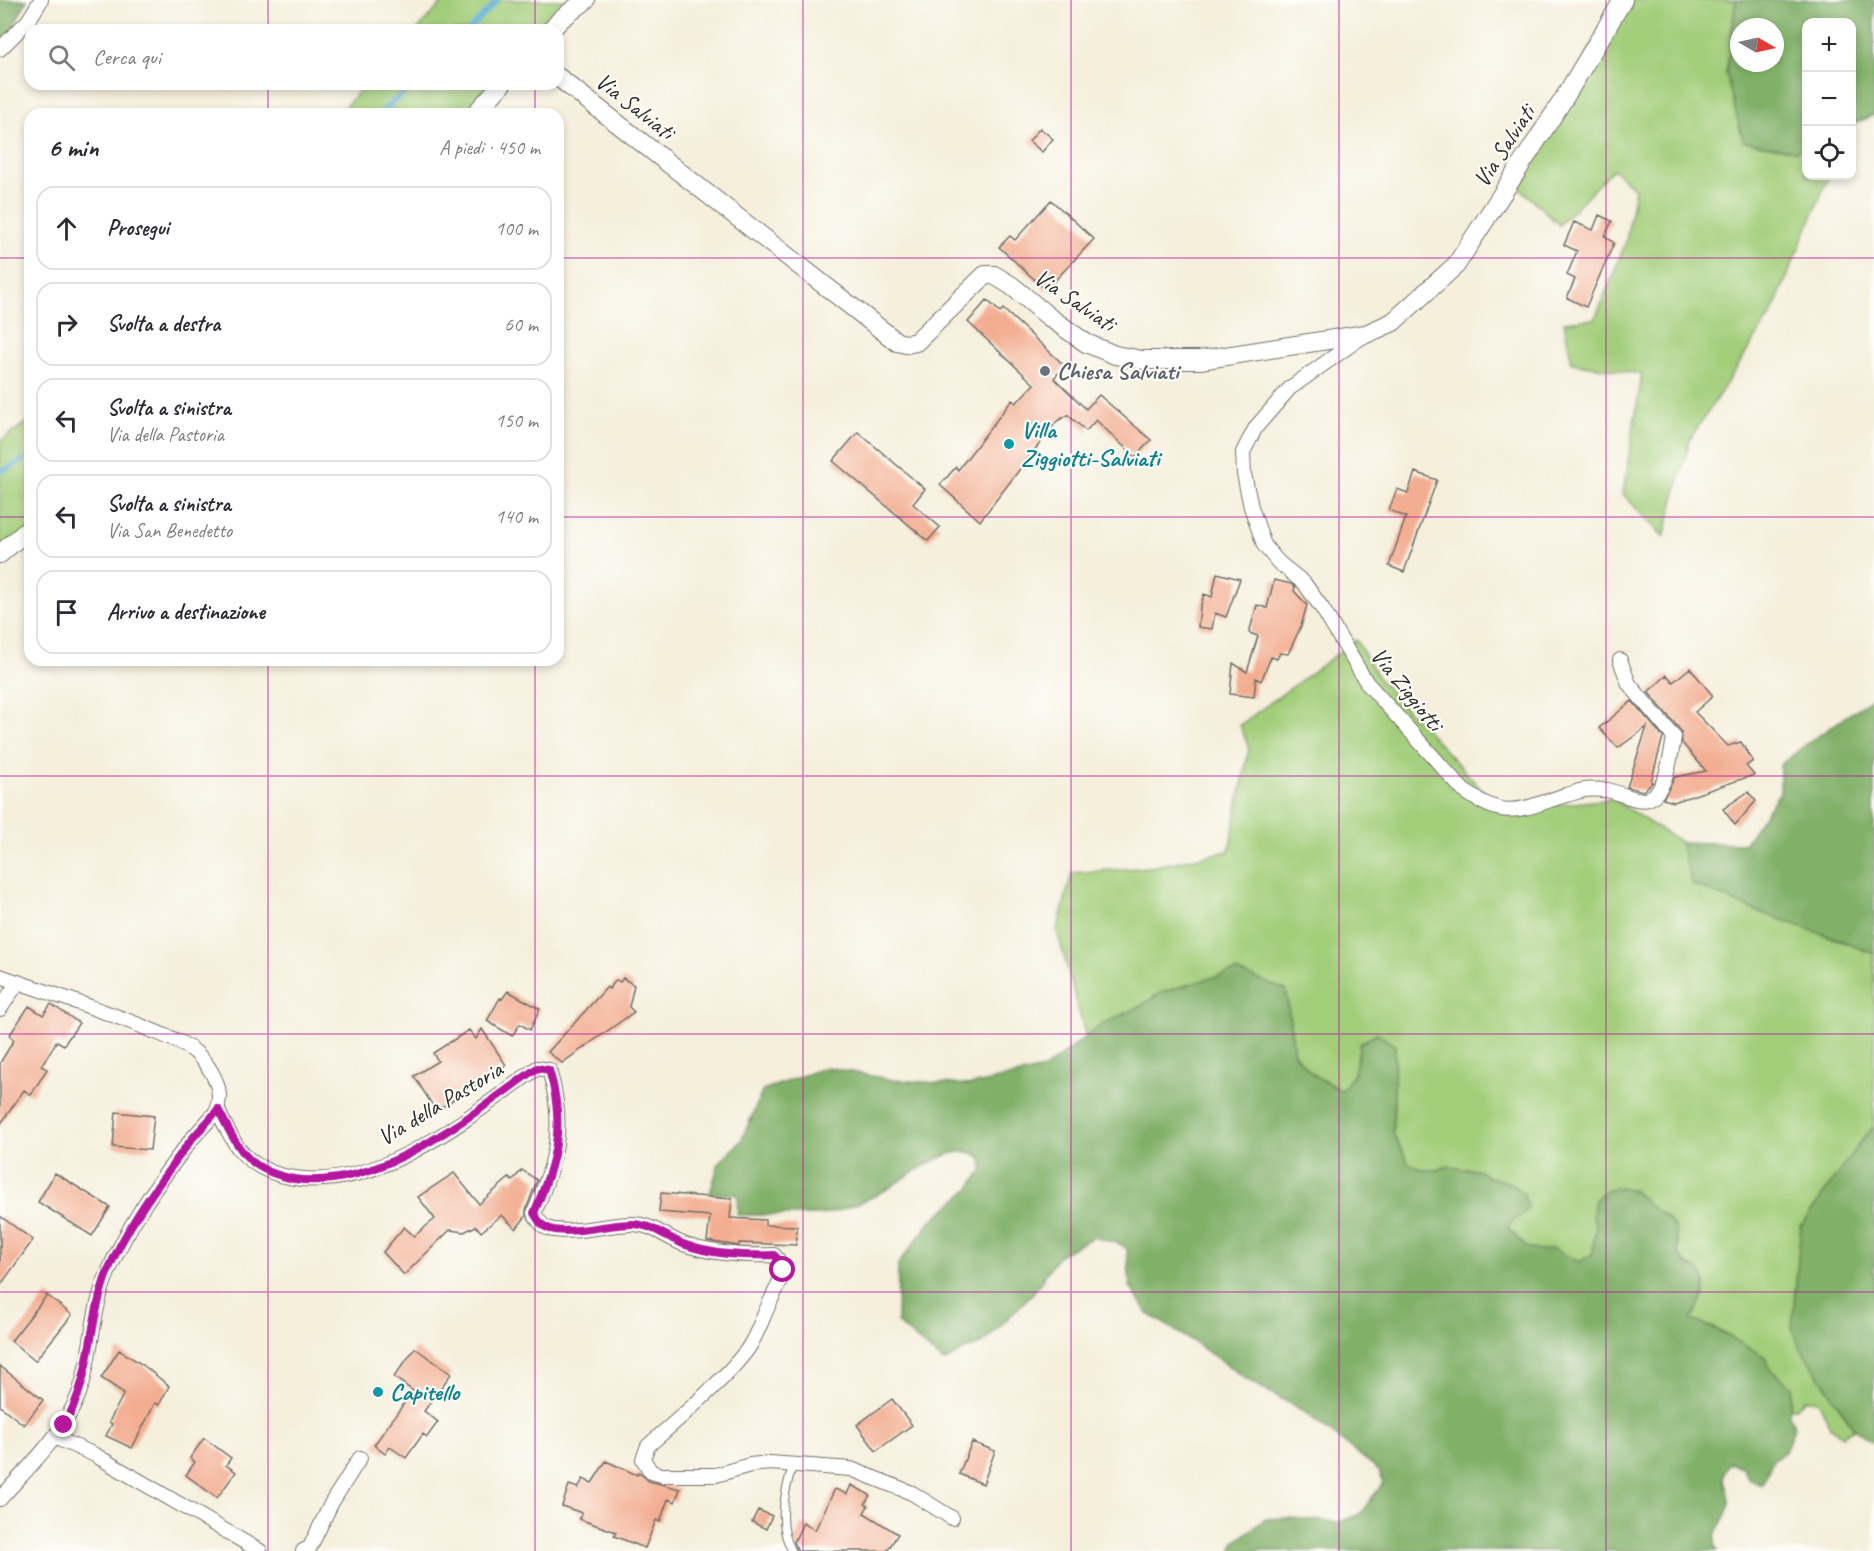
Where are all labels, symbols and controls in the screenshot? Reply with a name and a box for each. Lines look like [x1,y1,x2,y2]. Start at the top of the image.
north arrow [1730,18,1784,72]
map controls [1802,18,1856,180]
button: + [1802,18,1856,72]
search box [24,24,564,90]
icon: search [45,41,78,74]
text: Cerca qui [93,43,161,71]
street label: Via Salviati [590,66,683,148]
button: − [1802,72,1856,126]
street label: Via Salviati [1466,96,1543,193]
button: locate [1802,126,1856,180]
text: 6 min [48,131,98,164]
text: A piedi · 450 m [439,135,540,160]
icon: ahead [50,212,83,245]
text: Prosegui [107,214,169,242]
text: 100 m [495,216,538,241]
street label: Via Salviati [1029,262,1124,340]
icon: right [50,308,83,341]
text: Svolta a destra [107,310,220,338]
text: 60 m [504,312,538,337]
place label: Chiesa Salviati [1057,356,1182,386]
marker: Chiesa Salviati [1038,364,1052,378]
text: Svolta a sinistra [107,394,231,422]
icon: left [50,404,83,437]
text: 150 m [495,408,538,433]
place label: Villa Ziggiotti-Salviati [1021,415,1163,473]
text: Via della Pastoria [107,422,224,447]
marker: Villa Ziggiotti-Salviati [1002,437,1016,451]
text: Svolta a sinistra [107,490,231,518]
icon: left [50,500,83,533]
text: 140 m [495,504,538,529]
text: Via San Benedetto [107,518,232,543]
icon: arrive [50,596,83,629]
text: Arrivo a destinazione [107,598,265,626]
street label: Via Ziggiotti [1364,641,1452,740]
street label: Via della Pastoria [372,1053,509,1152]
route start [769,1256,795,1282]
place label: Capitello [390,1377,461,1407]
marker: Capitello [371,1385,385,1399]
route end [50,1411,76,1437]

